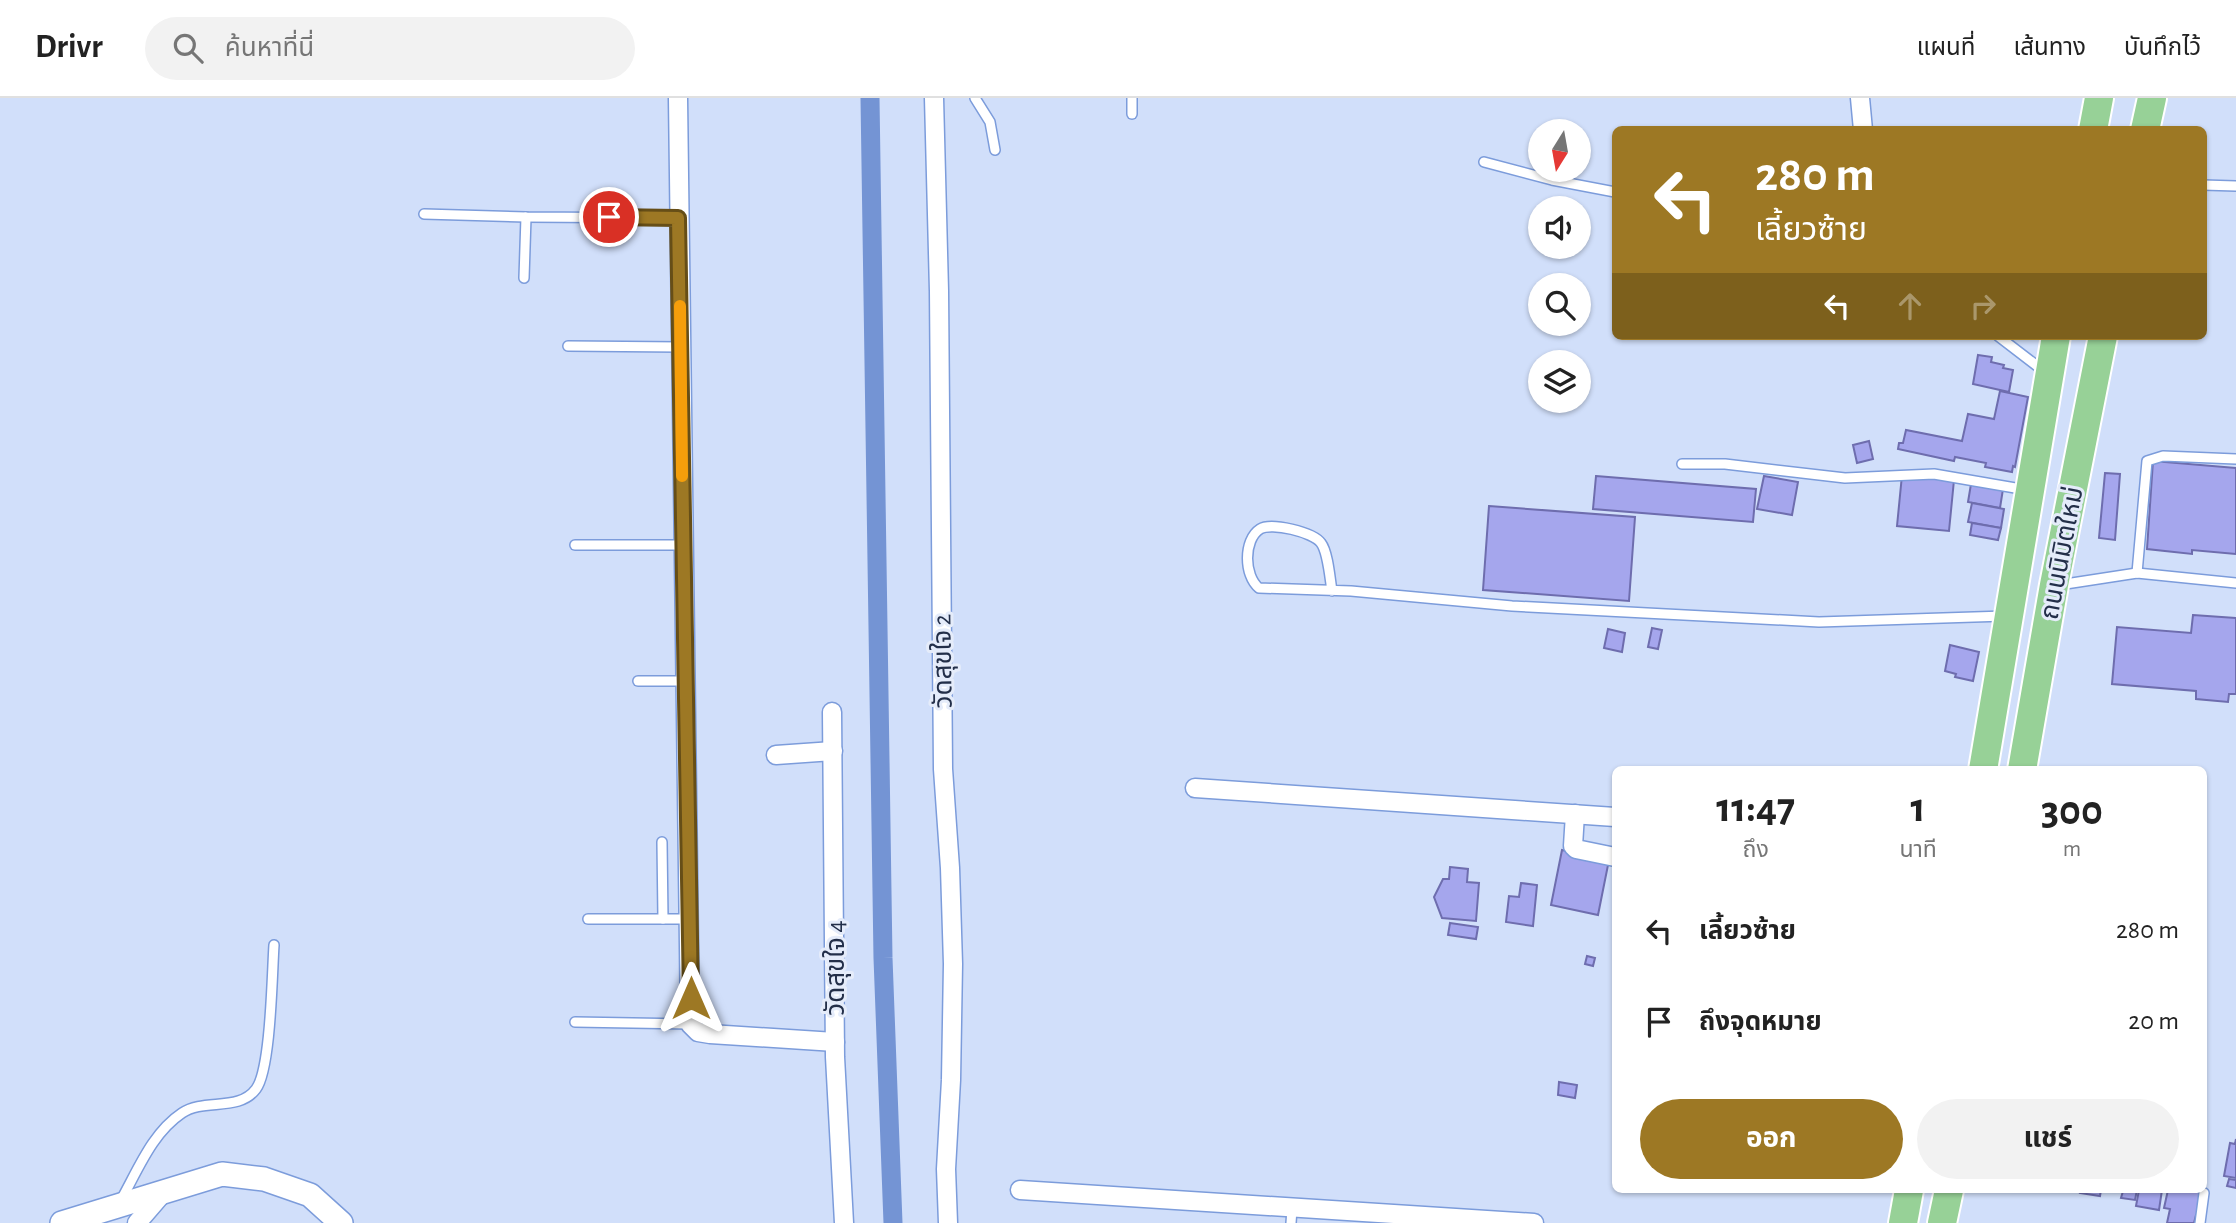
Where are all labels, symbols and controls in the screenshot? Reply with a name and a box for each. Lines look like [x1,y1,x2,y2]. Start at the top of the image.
search box [145,17,635,80]
icon: search [169,29,207,67]
text: Drivr [35,31,103,64]
text: ค้นหาที่นี่ [225,35,314,61]
text: แผนที่ [1917,36,1975,60]
text: เส้นทาง [2013,36,2086,60]
text: บันทึกไว้ [2124,36,2201,60]
north arrow [1528,119,1591,182]
map controls [1528,119,1591,413]
text: 280 m [1755,151,1875,200]
icon: left [1640,154,1731,245]
pin [579,187,639,247]
button: sound [1528,196,1591,259]
icon: arrive [590,198,628,236]
text: เลี้ยวซ้าย [1755,214,1867,246]
button: search [1528,273,1591,336]
icon: left [1818,287,1856,325]
icon: ahead [1891,287,1929,325]
icon: right [1964,287,2002,325]
button: layers [1528,350,1591,413]
street label: ถนนนิมิตใหม่ [2034,484,2088,622]
street label: วัดสุขใจ 2 [928,613,959,709]
text: 11:47 [1716,787,1795,829]
text: 1 [1911,787,1926,829]
text: 300 [2041,790,2103,832]
text: m [2063,838,2081,861]
text: ถึง [1743,839,1769,862]
text: นาที [1899,839,1937,862]
icon: left [1640,912,1678,950]
text: 280 m [2116,917,2179,943]
text: เลี้ยวซ้าย [1699,918,1796,944]
street label: วัดสุขใจ 4 [822,920,851,1016]
position arrow [654,961,728,1035]
icon: arrive [1640,1003,1678,1041]
text: 20 m [2128,1008,2179,1034]
text: ถึงจุดหมาย [1699,1009,1822,1035]
button: ออก [1640,1099,1903,1179]
button: แชร์ [1917,1099,2179,1179]

